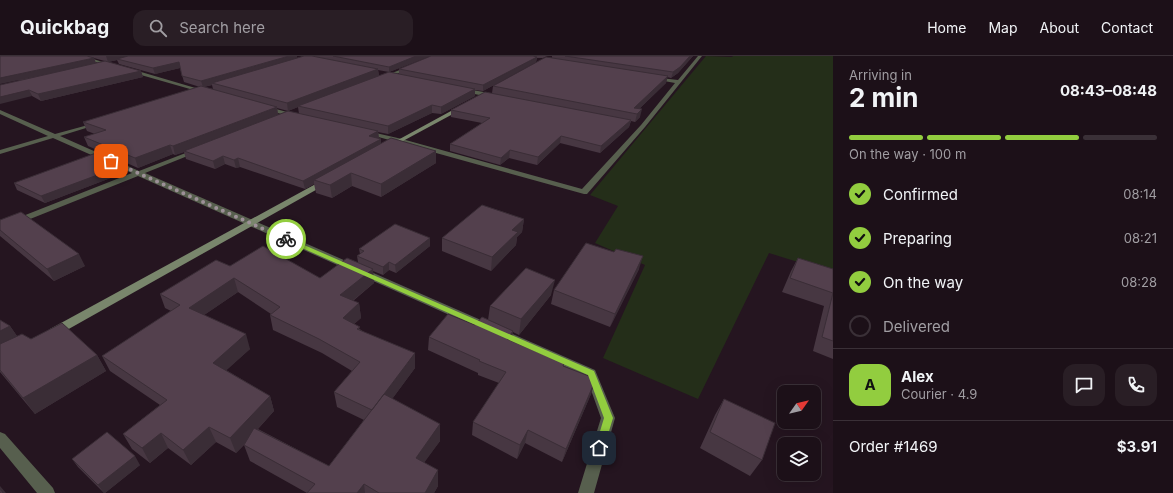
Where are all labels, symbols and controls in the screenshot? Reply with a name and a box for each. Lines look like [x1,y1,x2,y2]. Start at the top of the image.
search box [133,10,413,46]
text: Quickbag [20,16,109,39]
icon: search [147,17,169,39]
text: Search here [179,18,265,37]
text: Home [927,19,966,36]
text: Map [988,19,1018,36]
text: About [1040,19,1079,36]
text: Contact [1101,19,1153,36]
text: Arriving in [849,67,912,83]
text: 08:43–08:48 [1060,81,1157,100]
text: 2 min [849,82,919,113]
pin [94,144,128,178]
text: On the way · 100 m [849,146,966,162]
icon: bag [100,150,122,172]
icon: check [849,183,871,205]
text: Confirmed [883,185,958,204]
text: 08:14 [1123,186,1157,202]
courier [266,219,306,259]
icon: check [849,227,871,249]
icon: bike [275,228,297,250]
text: Preparing [883,229,952,248]
text: 08:21 [1124,230,1157,246]
icon: check [849,271,871,293]
text: On the way [883,273,963,292]
text: 08:28 [1121,274,1157,290]
text: Delivered [883,317,950,336]
button: chat [1063,364,1105,406]
button: phone [1115,364,1157,406]
text: Alex [901,367,934,386]
text: A [864,375,876,394]
north arrow [777,385,821,429]
map controls [777,385,821,481]
text: Courier · 4.9 [901,386,977,402]
pin [582,431,616,465]
icon: home [588,437,610,459]
button: layers [777,437,821,481]
text: Order #1469 [849,437,938,456]
text: $3.91 [1117,437,1157,456]

